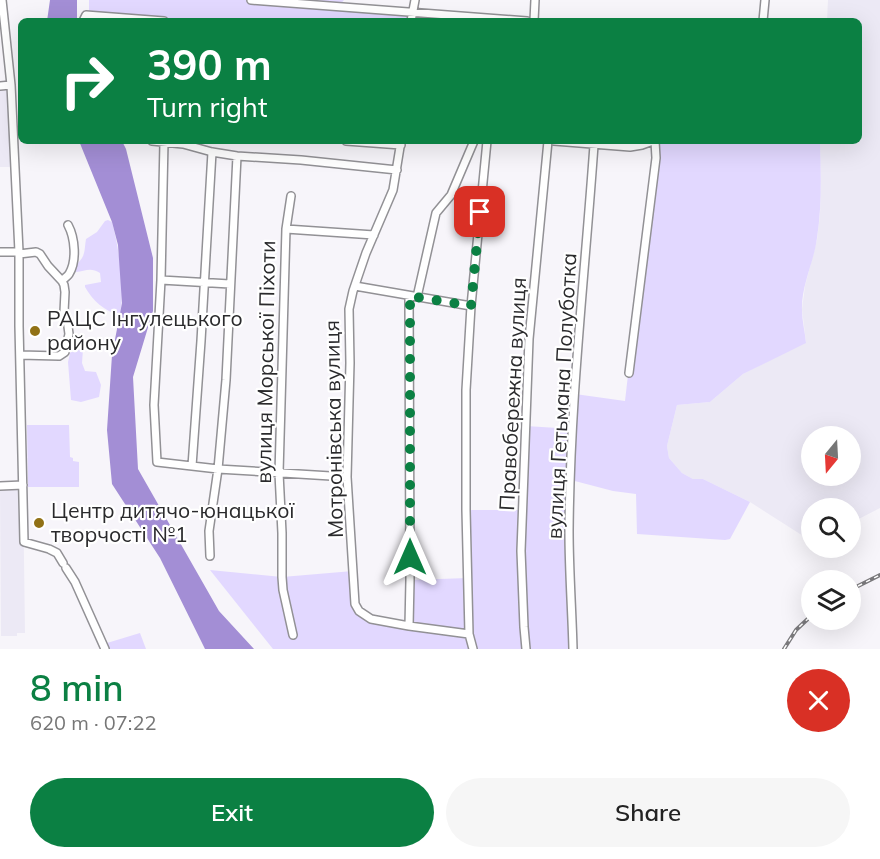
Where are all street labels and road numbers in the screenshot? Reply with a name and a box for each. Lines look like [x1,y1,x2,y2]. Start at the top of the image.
street label: вулиця Морської Піхоти [250,240,280,484]
street label: вулиця Гетьмана Полуботка [541,252,581,540]
street label: Правобережна вулиця [493,277,531,511]
street label: Мотронівська вулиця [318,320,348,538]

